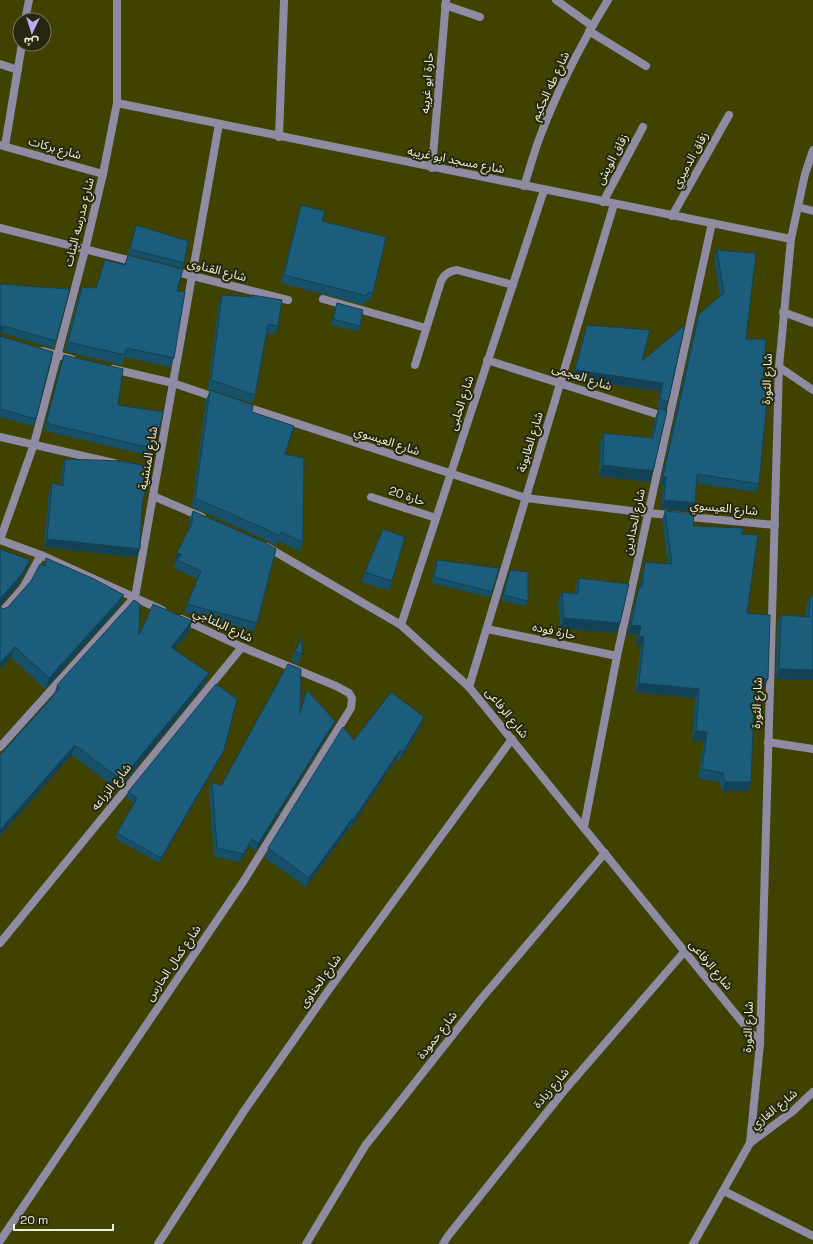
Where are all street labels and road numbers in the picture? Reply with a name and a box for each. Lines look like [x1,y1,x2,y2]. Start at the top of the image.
street label: شارع طه الحكيم [527,49,574,124]
street label: حارة ابو غريبه [417,52,437,114]
street label: زقاق الدميري [668,129,714,192]
street label: زقاق الويش [592,131,632,187]
street label: شارع بركات [26,133,83,164]
street label: شارع مسجد ابو غريبه [406,143,506,178]
street label: شارع مدرسه البنات [60,176,99,268]
street label: شارع القناوى [185,255,248,286]
street label: شارع الثورة [758,353,777,405]
street label: شارع العجمى [550,360,614,395]
street label: شارع الحلبى [445,374,478,433]
street label: شارع الطابونة [513,410,548,474]
street label: شارع العيسوي [352,423,422,461]
street label: شارع المنشية [135,425,162,491]
street label: حارة 20 [387,483,427,509]
street label: شارع الحدادين [619,487,650,557]
street label: شارع العيسوي [689,497,759,521]
street label: شارع البلتاجي [190,604,255,647]
street label: حارة فوده [531,619,577,643]
street label: شارع الثورة [748,677,767,729]
street label: شارع الرفاعى [481,684,532,742]
street label: شارع الزراعه [87,760,136,814]
street label: شارع كمال الحارس [142,922,205,1005]
street label: شارع الرفاعى [685,937,737,994]
street label: شارع الحناوى [295,951,346,1011]
street label: شارع الثورة [739,1001,758,1053]
street label: شارع حمودة [413,1008,462,1063]
street label: شارع زيادة [529,1064,573,1112]
street label: شارع الغازي [747,1085,802,1134]

